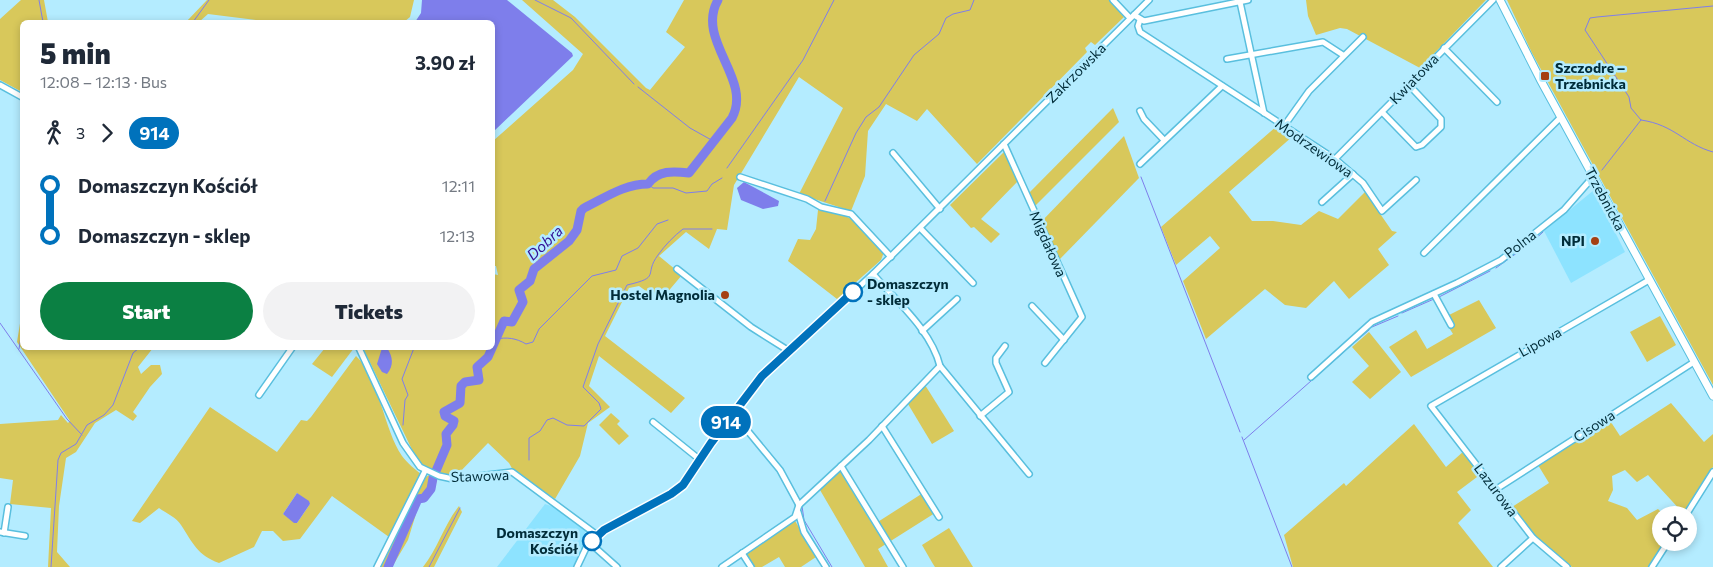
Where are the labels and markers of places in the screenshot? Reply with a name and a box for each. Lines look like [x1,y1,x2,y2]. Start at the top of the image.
place label: Szczodre – Trzebnicka [1555,59,1626,92]
marker: Szczodre – Trzebnicka [1539,70,1551,82]
place label: NPI [1561,232,1585,249]
marker: NPI [1589,235,1601,247]
place label: Domaszczyn - sklep [867,275,949,308]
marker: Domaszczyn - sklep [843,282,863,302]
place label: Hostel Magnolia [610,286,715,303]
marker: Hostel Magnolia [719,289,731,301]
place label: Domaszczyn Kościół [496,524,579,557]
marker: Domaszczyn Kościół [582,531,602,551]

